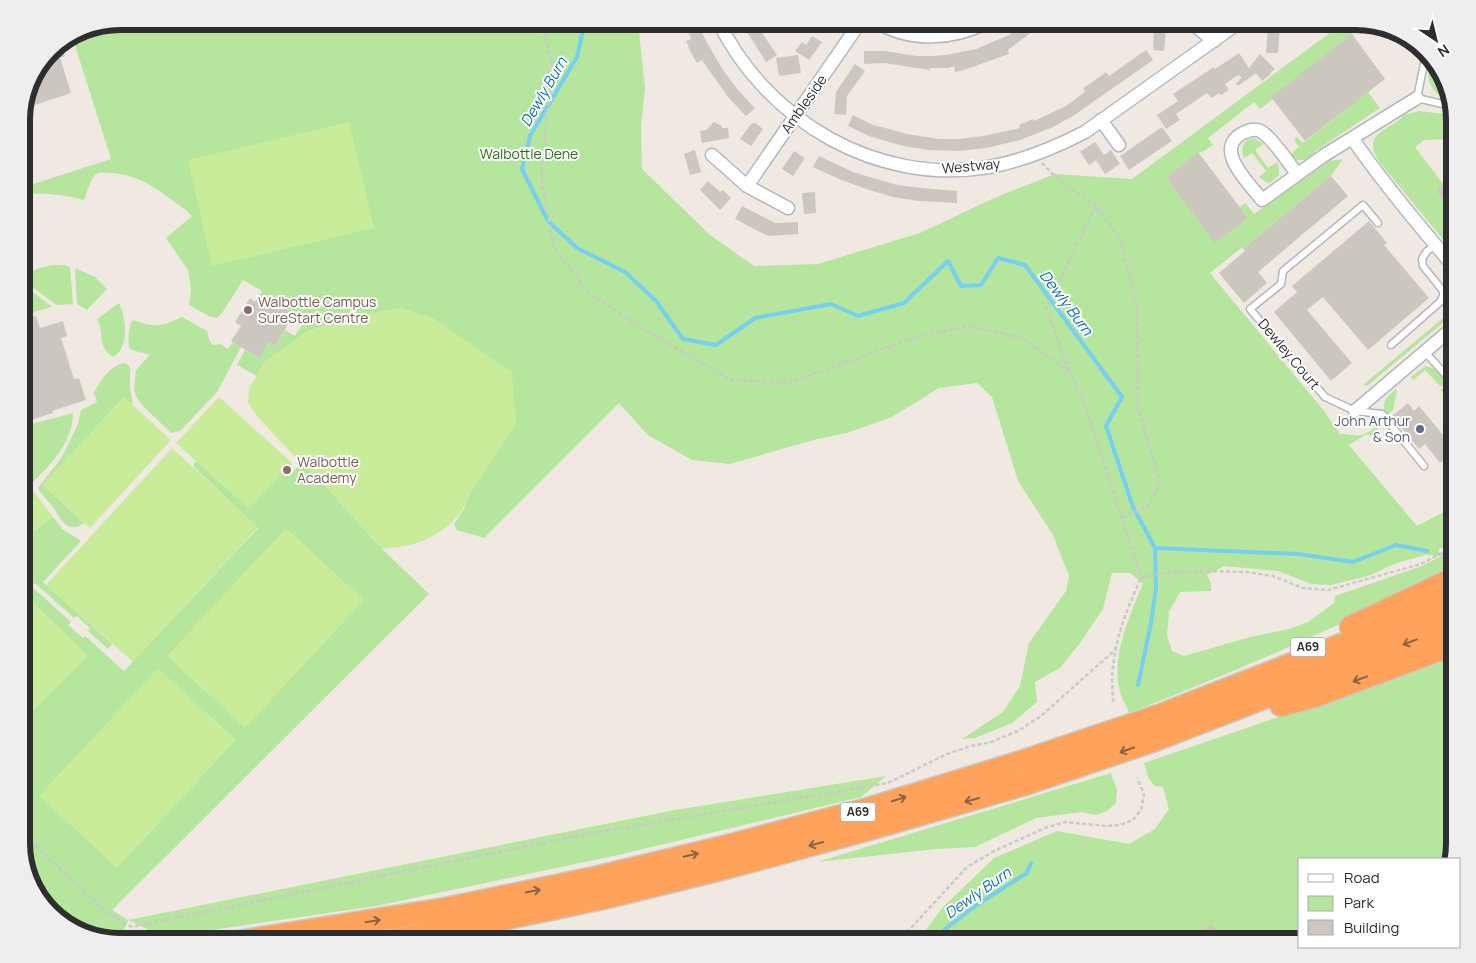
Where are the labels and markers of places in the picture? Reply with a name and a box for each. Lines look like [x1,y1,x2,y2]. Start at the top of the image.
place label: Walbottle Campus SureStart Centre [258,292,376,327]
marker: Walbottle Campus SureStart Centre [242,304,254,316]
place label: John Arthur & Son [1335,411,1410,446]
marker: John Arthur & Son [1414,423,1426,435]
place label: Walbottle Academy [297,452,359,487]
marker: Walbottle Academy [281,464,293,476]

